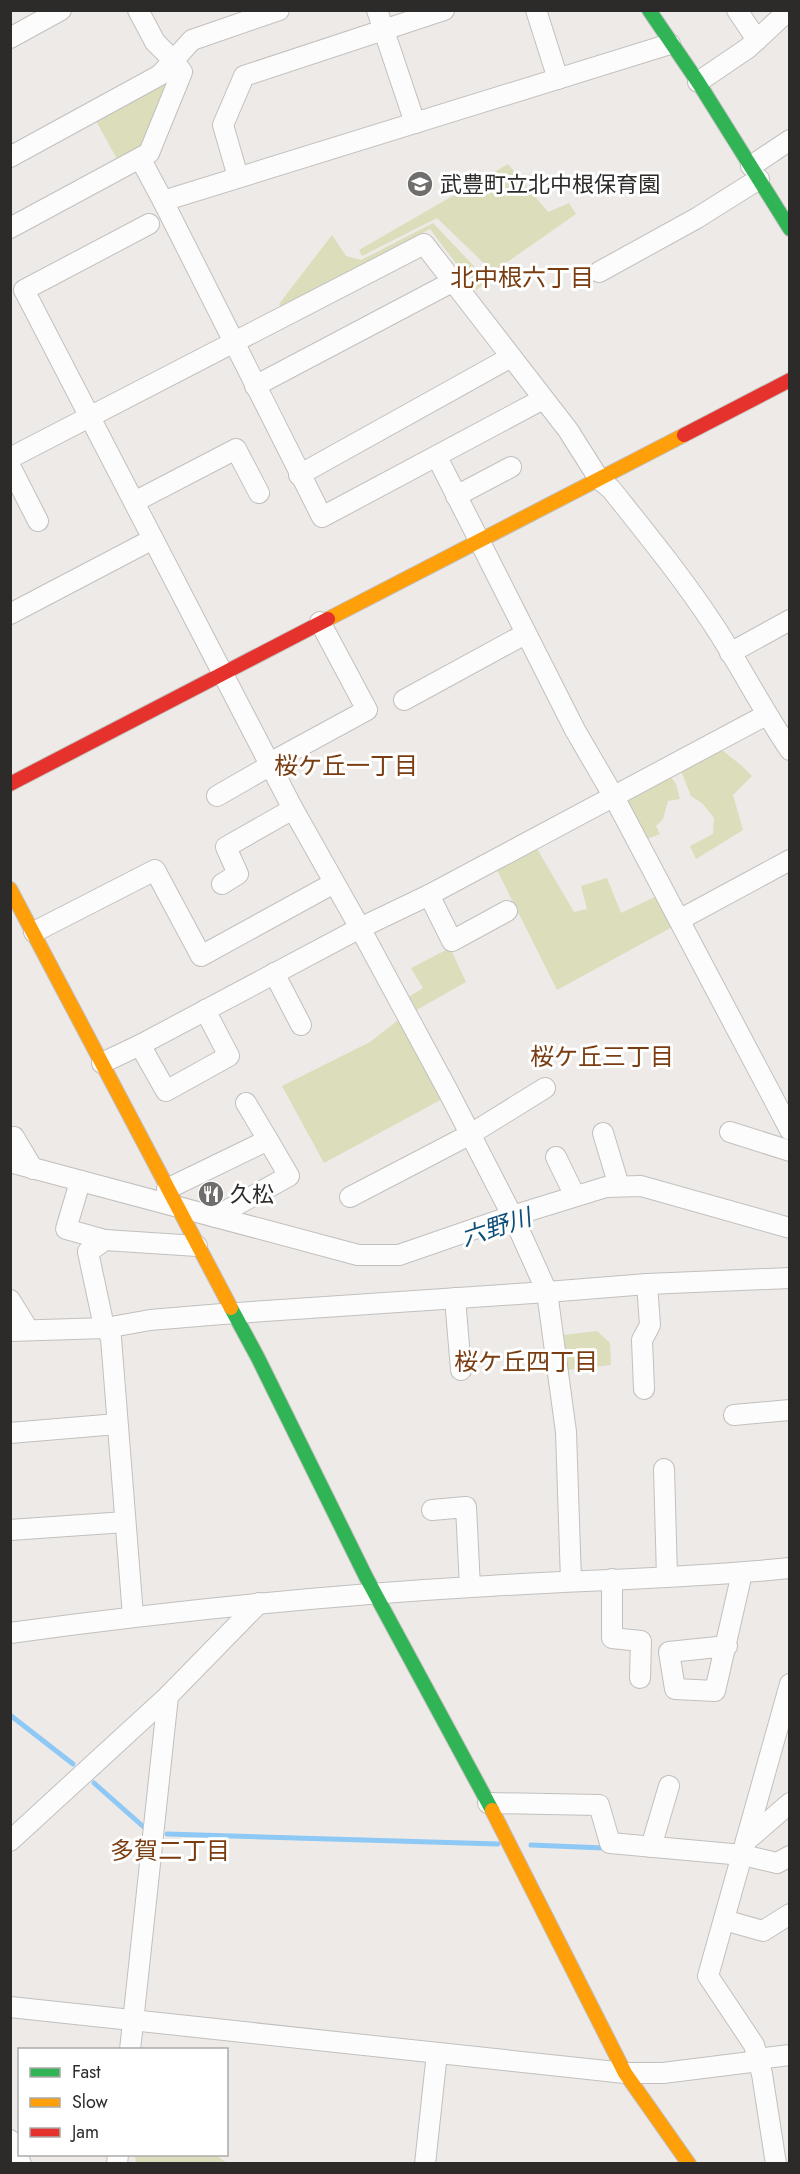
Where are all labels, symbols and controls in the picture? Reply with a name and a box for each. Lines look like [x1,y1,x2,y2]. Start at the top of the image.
place label: 武豊町立北中根保育園 [440,168,660,200]
school or university icon: 武豊町立北中根保育園 [405,169,435,199]
district label: 北中根六丁目 [450,260,594,295]
district label: 桜ケ丘一丁目 [274,748,418,783]
district label: 桜ケ丘三丁目 [530,1039,674,1074]
place label: 久松 [230,1178,274,1210]
restaurant icon: 久松 [196,1179,226,1209]
water label: 六野川 [456,1198,538,1255]
district label: 桜ケ丘四丁目 [454,1344,598,1379]
district label: 多賀二丁目 [110,1833,230,1868]
legend [18,2048,228,2156]
text: Fast [72,2059,101,2085]
text: Slow [72,2089,109,2115]
text: Jam [70,2119,99,2145]

